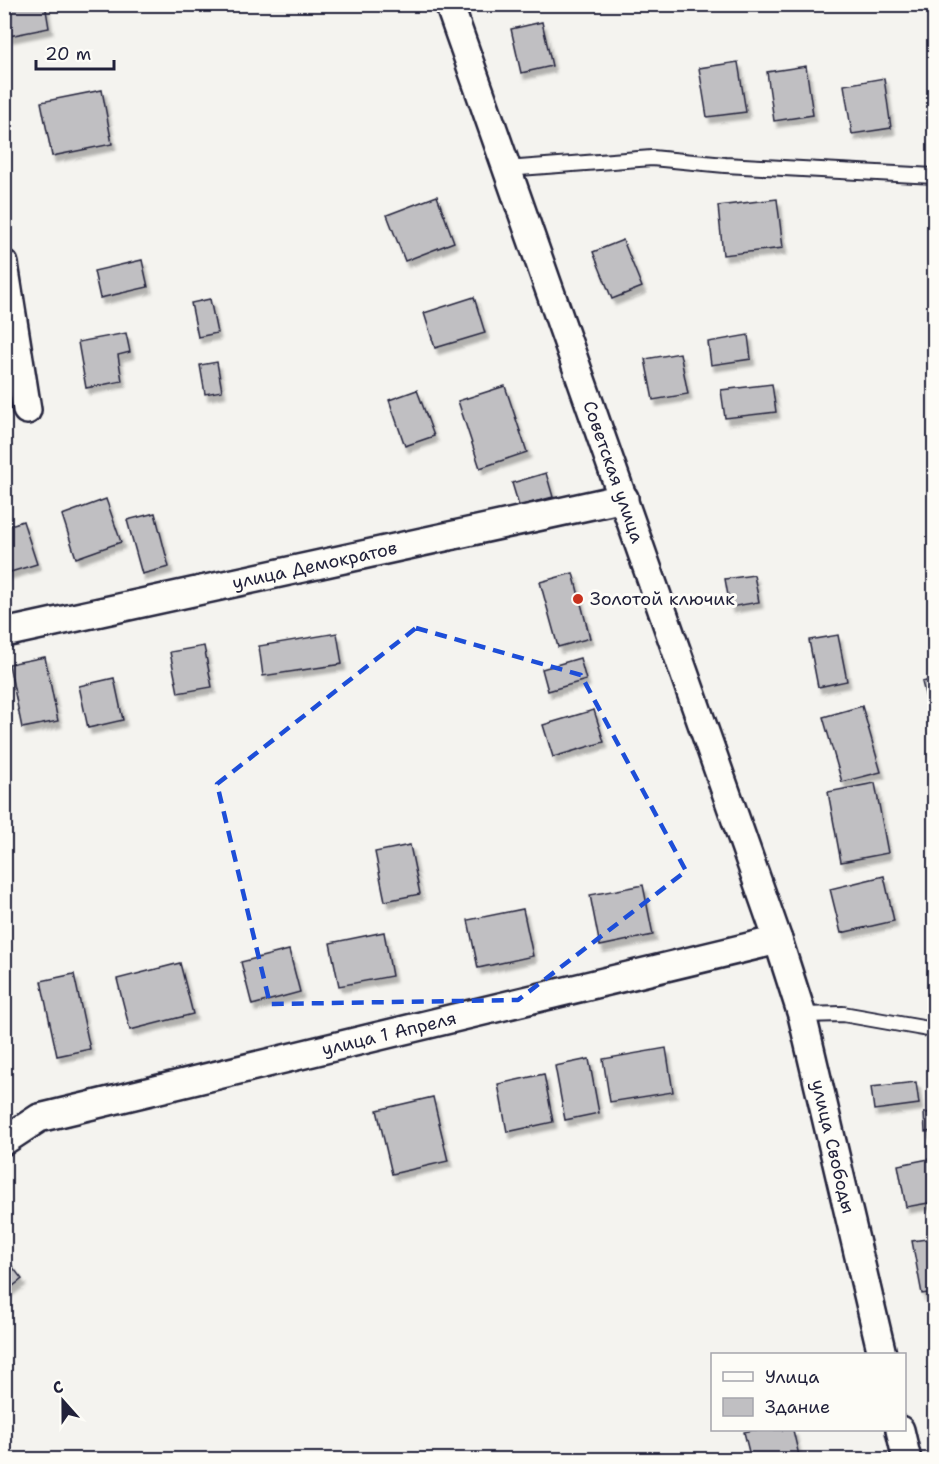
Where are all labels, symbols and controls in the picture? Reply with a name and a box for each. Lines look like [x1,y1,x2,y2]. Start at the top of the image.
scale bar [36,33,114,71]
text: 20 m [45,42,91,66]
street label: Советская улица [577,398,650,546]
street label: улица Демократов [230,536,399,595]
place label: Золотой ключик [590,587,735,611]
marker: Золотой ключик [571,592,585,606]
street label: улица 1 Апреля [319,1006,459,1061]
street label: улица Свободы [806,1077,860,1216]
legend [711,1353,906,1431]
text: Улица [765,1365,819,1389]
north arrow [33,1371,93,1431]
text: С [49,1376,66,1399]
text: Здание [765,1395,830,1419]

